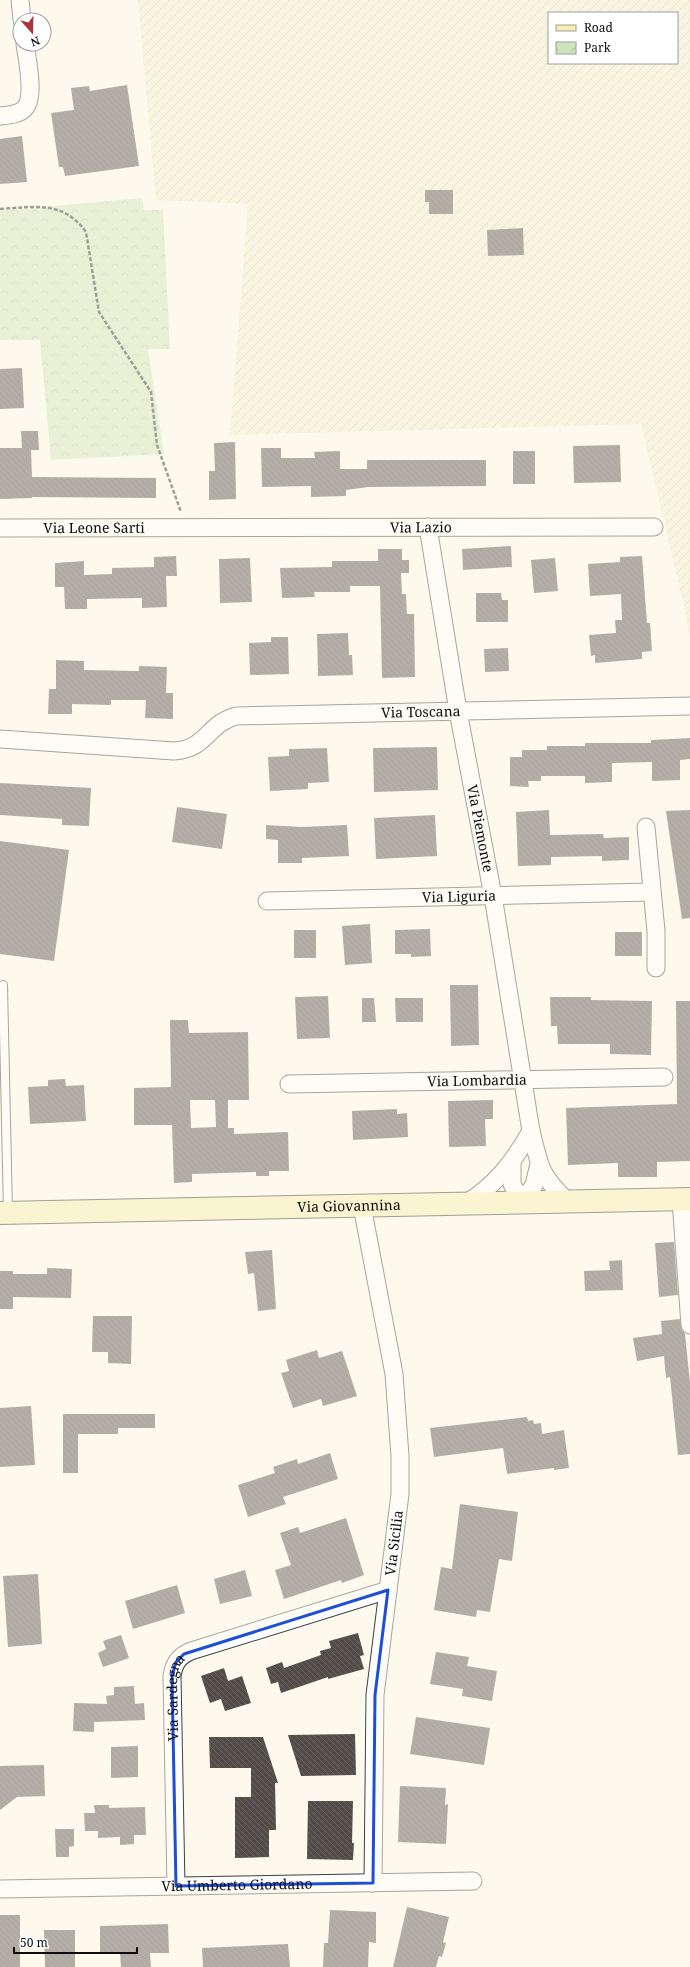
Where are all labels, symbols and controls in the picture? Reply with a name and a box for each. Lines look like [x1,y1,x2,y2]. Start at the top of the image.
north arrow [12,12,52,52]
legend [548,12,678,64]
text: Road [584,19,614,36]
text: N [29,33,42,51]
text: Park [584,39,612,56]
street label: Via Lazio [390,517,452,536]
street label: Via Leone Sarti [43,518,145,537]
street label: Via Toscana [381,701,461,722]
street label: Via Piemonte [463,783,498,874]
street label: Via Liguria [422,886,496,906]
street label: Via Lombardia [427,1070,527,1090]
street label: Via Giovannina [297,1195,401,1216]
street label: Via Sicilia [380,1509,407,1577]
street label: Via Sardegna [162,1649,189,1741]
street label: Via Umberto Giordano [161,1874,313,1895]
scale bar [14,1929,137,1955]
text: 50 m [20,1934,48,1951]

